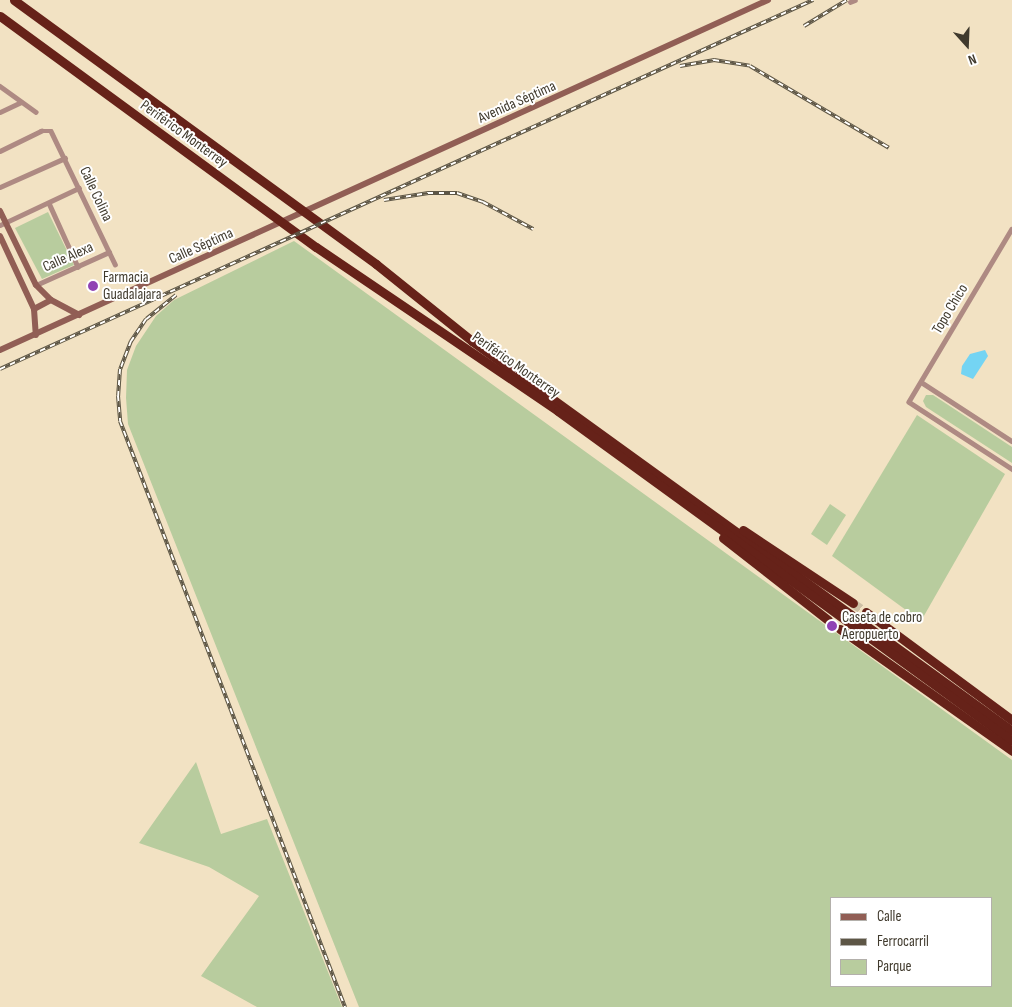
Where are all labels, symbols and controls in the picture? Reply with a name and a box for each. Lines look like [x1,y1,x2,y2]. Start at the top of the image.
north arrow [942,20,992,70]
text: N [966,50,979,69]
street label: Avenida Séptima [475,77,559,127]
street label: Periférico Monterrey [137,96,231,172]
street label: Calle Colina [76,164,116,224]
street label: Calle Séptima [166,224,236,268]
street label: Calle Alexa [40,238,96,276]
place label: Farmacia Guadalajara [103,268,161,303]
marker: Farmacia Guadalajara [87,280,99,292]
street label: Topo Chico [928,281,972,337]
street label: Periférico Monterrey [469,328,563,402]
place label: Caseta de cobro Aeropuerto [842,608,922,643]
marker: Caseta de cobro Aeropuerto [826,620,838,632]
legend [830,897,992,987]
text: Calle [877,907,901,926]
text: Ferrocarril [877,932,929,951]
text: Parque [877,957,912,976]

